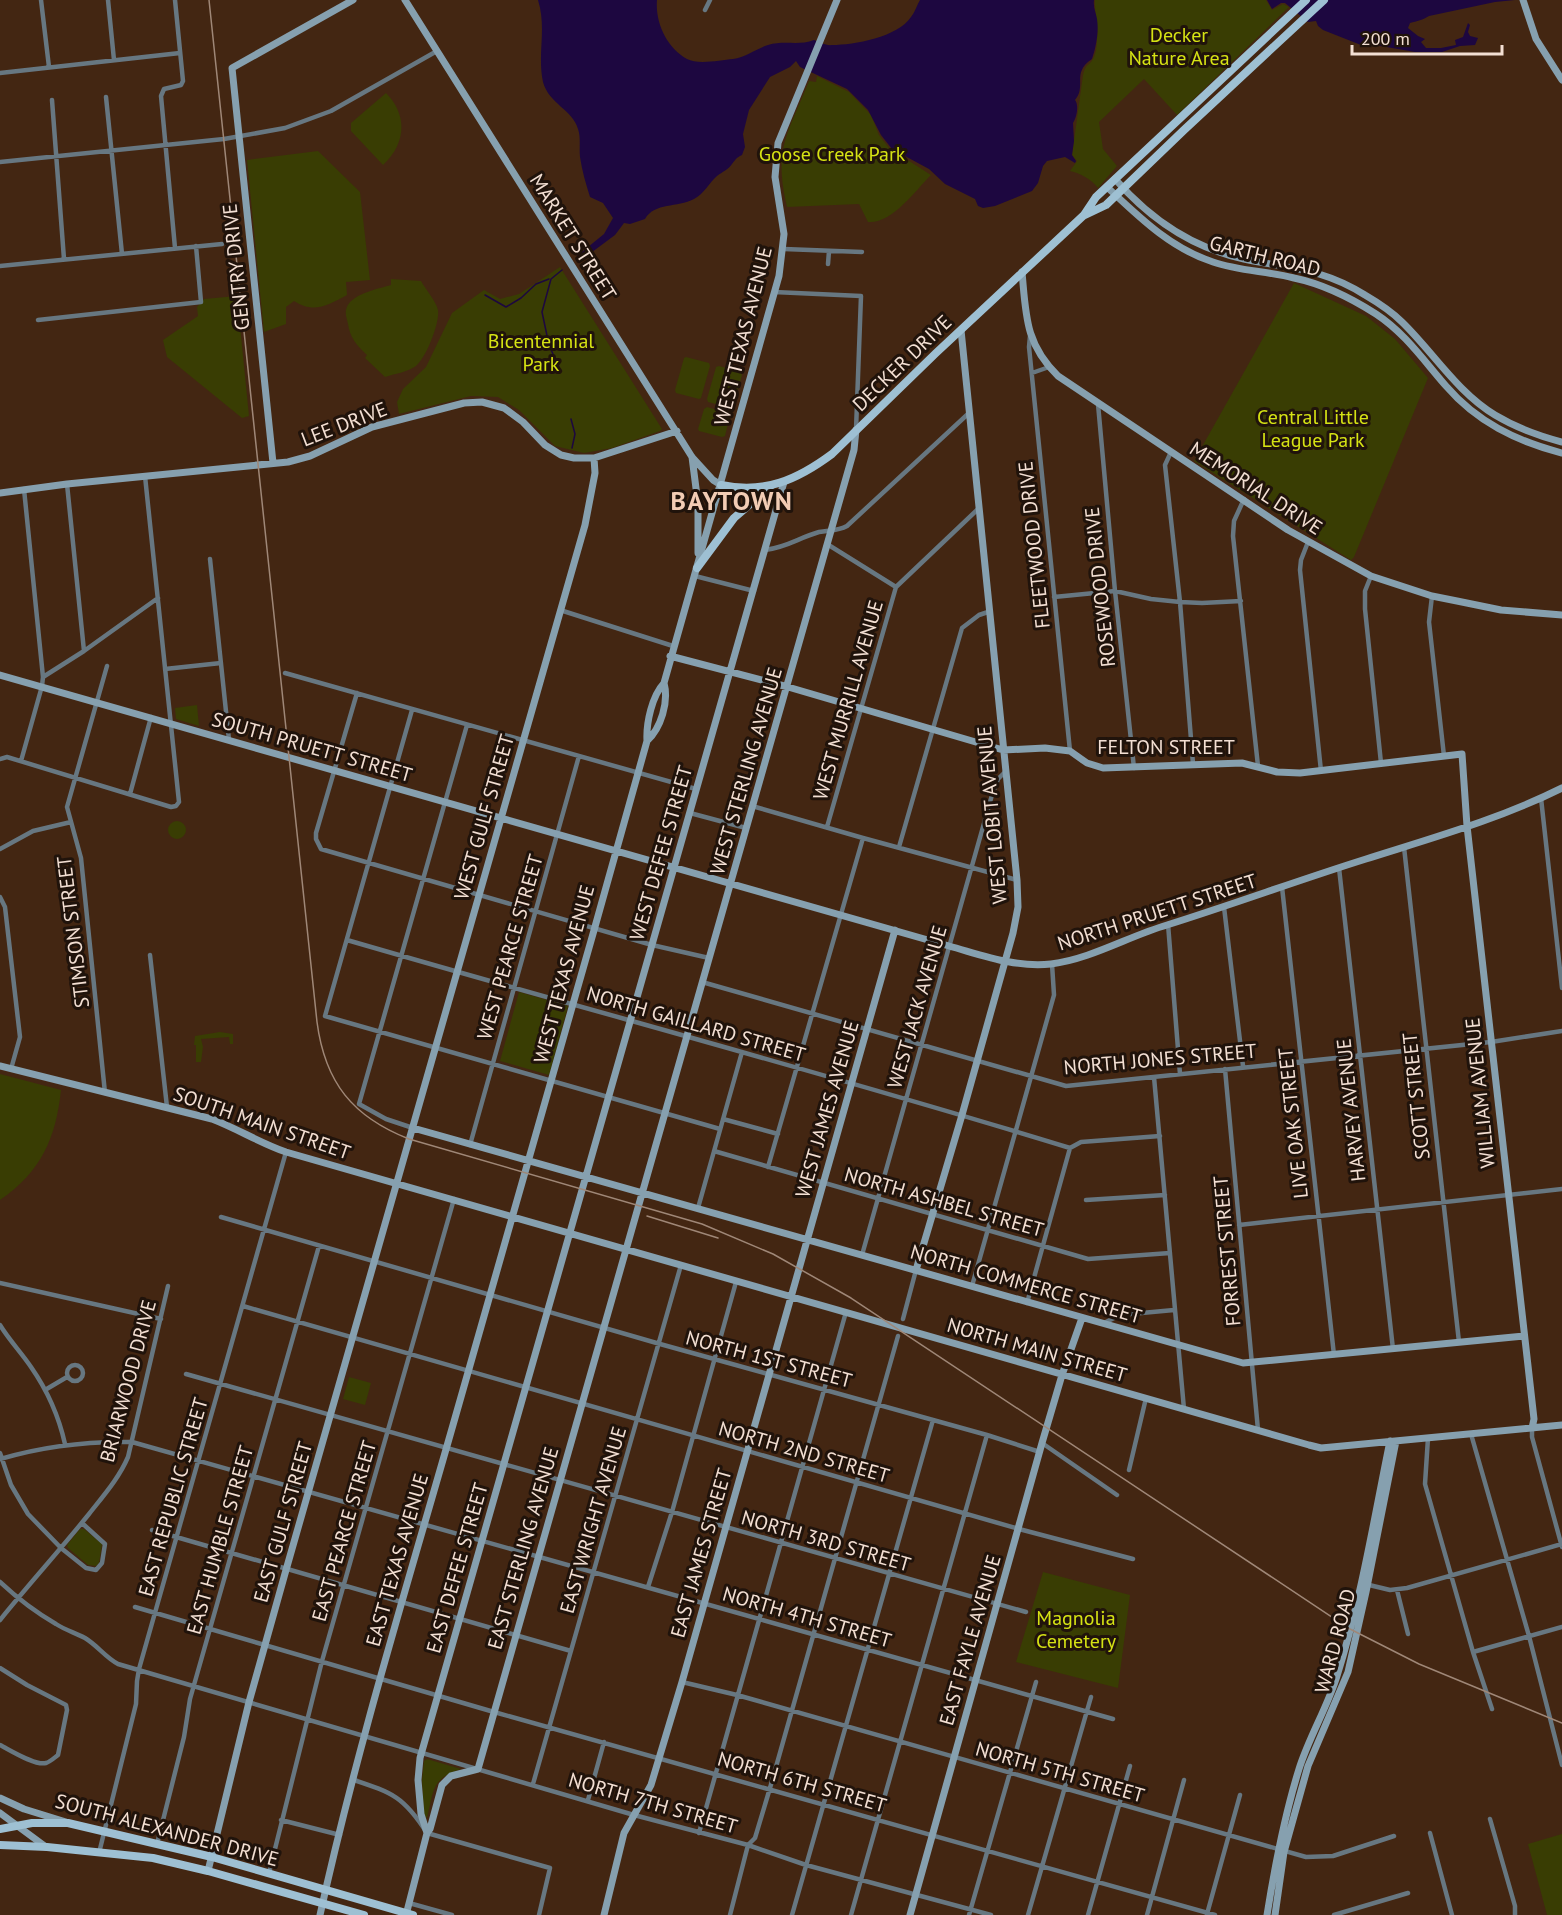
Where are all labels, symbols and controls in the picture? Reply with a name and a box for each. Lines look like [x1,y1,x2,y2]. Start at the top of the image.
scale bar [1352,18,1502,56]
park label: Decker Nature Area [1128,22,1230,71]
text: 200 m [1361,27,1410,50]
park label: Goose Creek Park [759,141,906,167]
street label: MARKET STREET [524,169,622,305]
street label: GENTRY DRIVE [216,202,256,332]
street label: GARTH ROAD [1207,230,1323,282]
street label: WEST TEXAS AVENUE [708,244,778,428]
street label: DECKER DRIVE [847,309,957,417]
park label: Bicentennial Park [488,328,594,377]
street label: LEE DRIVE [297,396,391,452]
park label: Central Little League Park [1257,404,1369,453]
street label: MEMORIAL DRIVE [1185,435,1327,541]
street label: FLEETWOOD DRIVE [1012,460,1056,630]
district label: BAYTOWN [671,484,793,517]
street label: ROSEWOOD DRIVE [1079,506,1121,668]
street label: WEST MURRILL AVENUE [807,597,889,803]
street label: WEST STERLING AVENUE [704,664,788,878]
street label: SOUTH PRUETT STREET [209,706,415,788]
street label: WEST LOBIT AVENUE [971,725,1013,905]
street label: WEST GULF STREET [448,731,520,903]
street label: FELTON STREET [1097,734,1235,760]
street label: WEST DEFEE STREET [624,763,698,943]
street label: WEST PEARCE STREET [471,851,549,1043]
street label: STIMSON STREET [51,855,95,1009]
street label: NORTH PRUETT STREET [1054,868,1260,956]
street label: WEST TEXAS AVENUE [528,882,600,1066]
street label: WEST JACK AVENUE [881,922,953,1092]
street label: NORTH GAILLARD STREET [584,980,808,1068]
street label: WILLIAM AVENUE [1459,1016,1501,1170]
street label: WEST JAMES AVENUE [789,1017,865,1201]
street label: SCOTT STREET [1396,1031,1436,1161]
street label: HARVEY AVENUE [1331,1037,1371,1183]
street label: NORTH JONES STREET [1062,1038,1258,1080]
street label: LIVE OAK STREET [1272,1046,1314,1200]
street label: SOUTH MAIN STREET [170,1081,354,1165]
street label: NORTH ASHBEL STREET [841,1161,1047,1243]
street label: FORREST STREET [1207,1175,1247,1327]
street label: NORTH COMMERCE STREET [907,1239,1145,1329]
street label: BRIARWOOD DRIVE [94,1297,162,1465]
street label: NORTH MAIN STREET [944,1312,1130,1388]
street label: NORTH 1ST STREET [683,1324,855,1394]
street label: EAST REPUBLIC STREET [132,1395,214,1599]
street label: NORTH 2ND STREET [716,1415,892,1489]
street label: EAST WRIGHT AVENUE [554,1423,632,1617]
street label: EAST PEARCE STREET [306,1438,382,1624]
street label: EAST GULF STREET [248,1439,318,1605]
street label: EAST HUMBLE STREET [181,1443,259,1637]
street label: EAST STERLING AVENUE [482,1444,564,1652]
street label: EAST JAMES STREET [664,1465,738,1641]
street label: EAST TEXAS AVENUE [360,1470,434,1650]
street label: EAST DEFEE STREET [420,1480,494,1656]
street label: NORTH 3RD STREET [738,1504,914,1578]
street label: EAST FAYLE AVENUE [933,1552,1007,1728]
street label: NORTH 4TH STREET [719,1580,895,1654]
street label: WARD ROAD [1309,1586,1361,1696]
park label: Magnolia Cemetery [1036,1605,1117,1654]
street label: NORTH 5TH STREET [972,1735,1148,1809]
street label: NORTH 6TH STREET [714,1745,890,1819]
street label: NORTH 7TH STREET [565,1766,741,1840]
street label: SOUTH ALEXANDER DRIVE [52,1788,282,1872]

